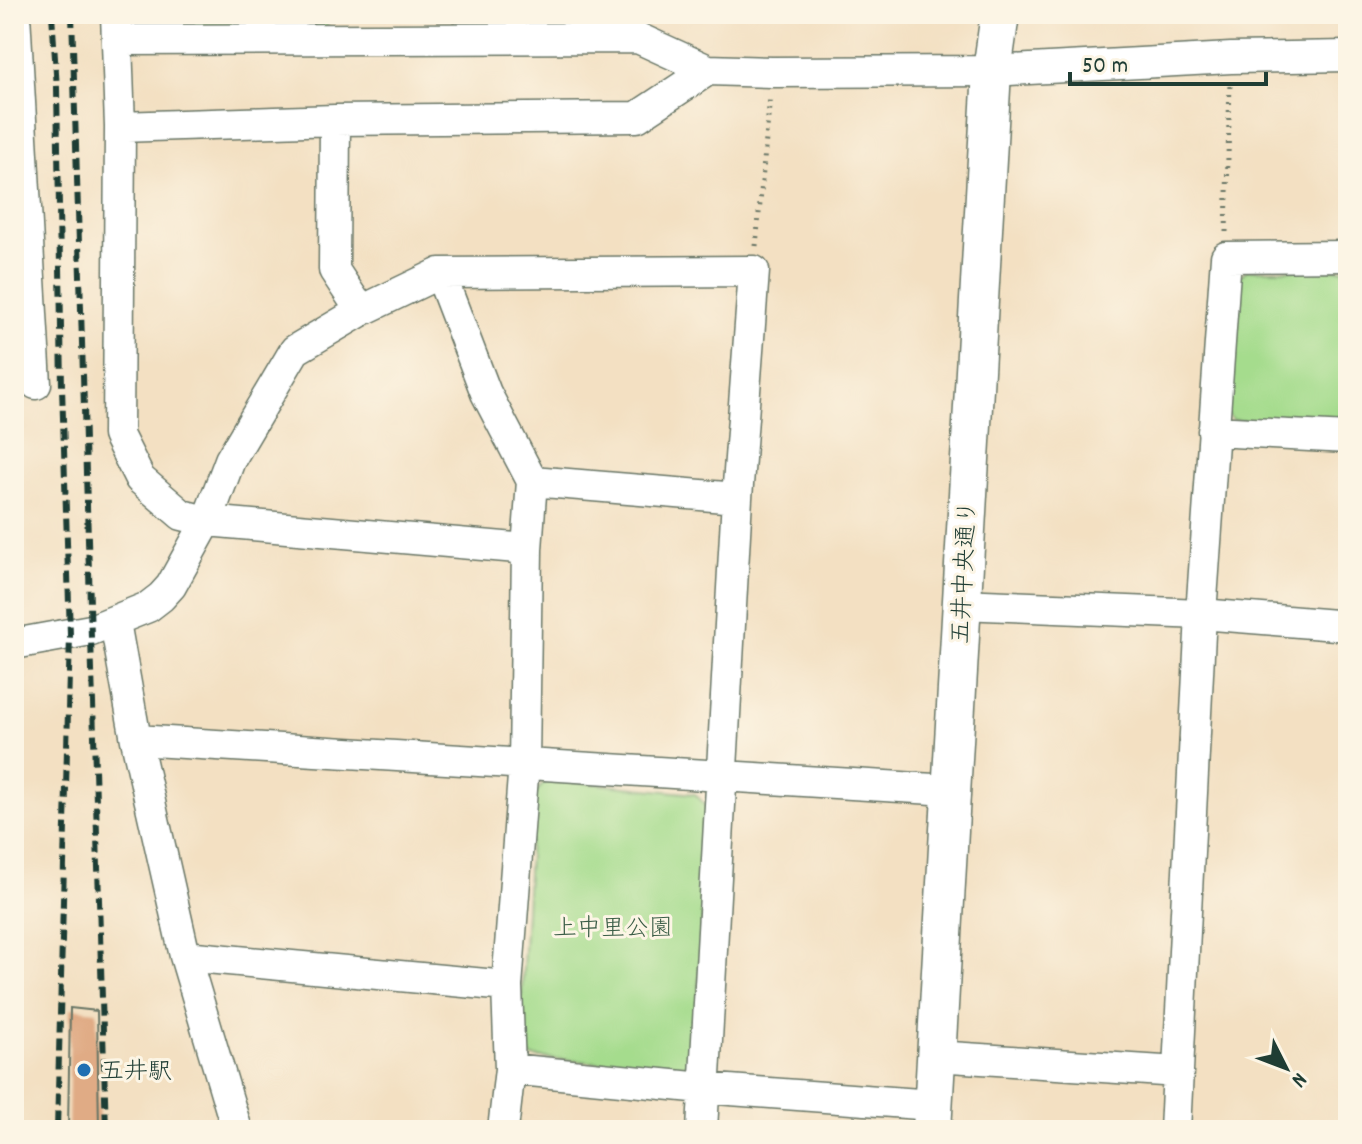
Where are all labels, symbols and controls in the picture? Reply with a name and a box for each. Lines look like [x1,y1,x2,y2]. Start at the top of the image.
scale bar [1070,36,1266,86]
text: 50 m [1082,50,1128,84]
street label: 五井中央通り [945,499,987,645]
park label: 上中里公園 [553,913,673,947]
north arrow [1246,1028,1326,1108]
place label: 五井駅 [100,1056,172,1090]
marker: 五井駅 [75,1061,93,1079]
text: N [1283,1065,1313,1094]

